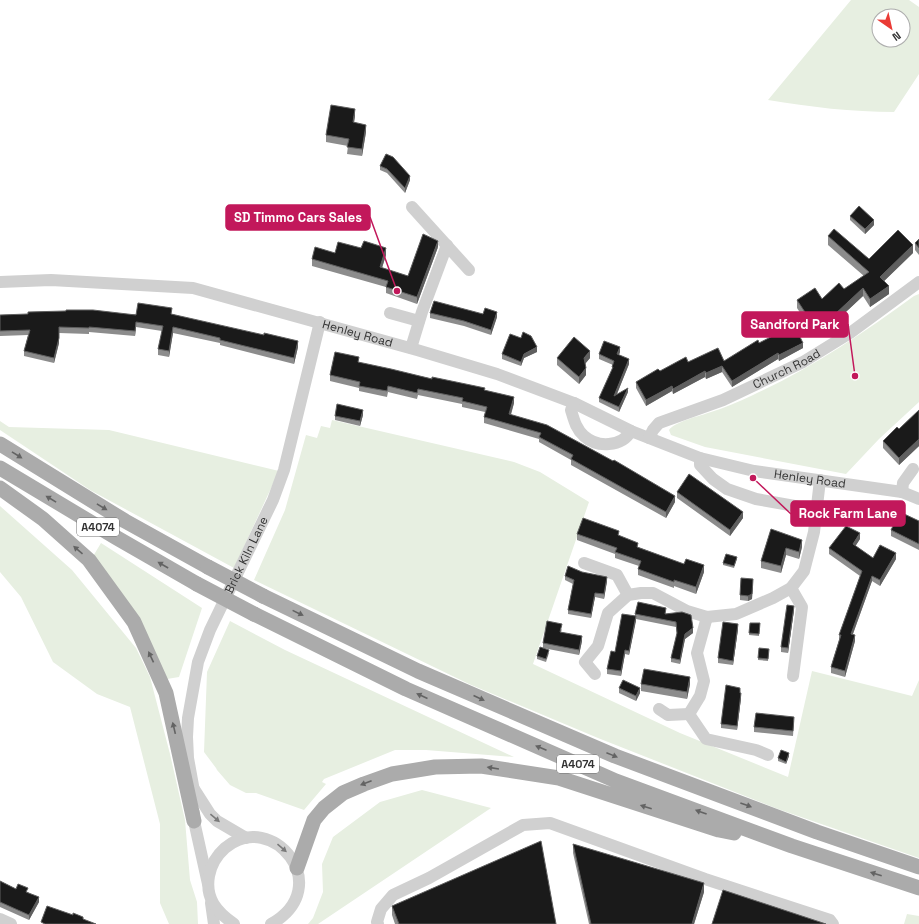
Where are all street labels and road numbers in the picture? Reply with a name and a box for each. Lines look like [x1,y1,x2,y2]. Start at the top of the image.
street label: Henley Road [321,316,395,351]
street label: Church Road [750,345,824,393]
street label: Henley Road [773,466,847,492]
street label: Brick Kiln Lane [221,514,272,596]
road number: A4074 [77,518,119,536]
road number: A4074 [557,755,599,773]

